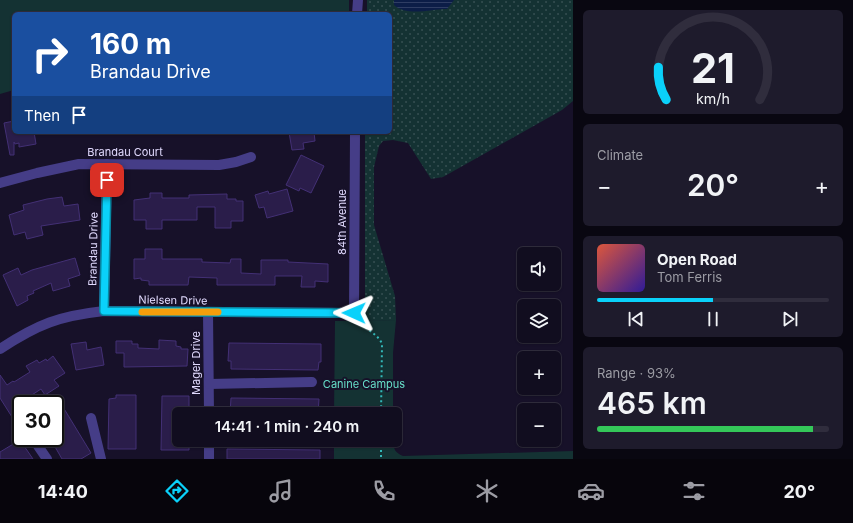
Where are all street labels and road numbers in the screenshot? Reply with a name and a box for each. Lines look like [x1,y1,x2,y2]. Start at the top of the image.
street label: Brandau Court [87,145,163,159]
street label: 84th Avenue [335,189,349,255]
street label: Brandau Drive [85,212,101,286]
street label: Nielsen Drive [138,292,208,308]
street label: Mager Drive [189,331,203,395]

